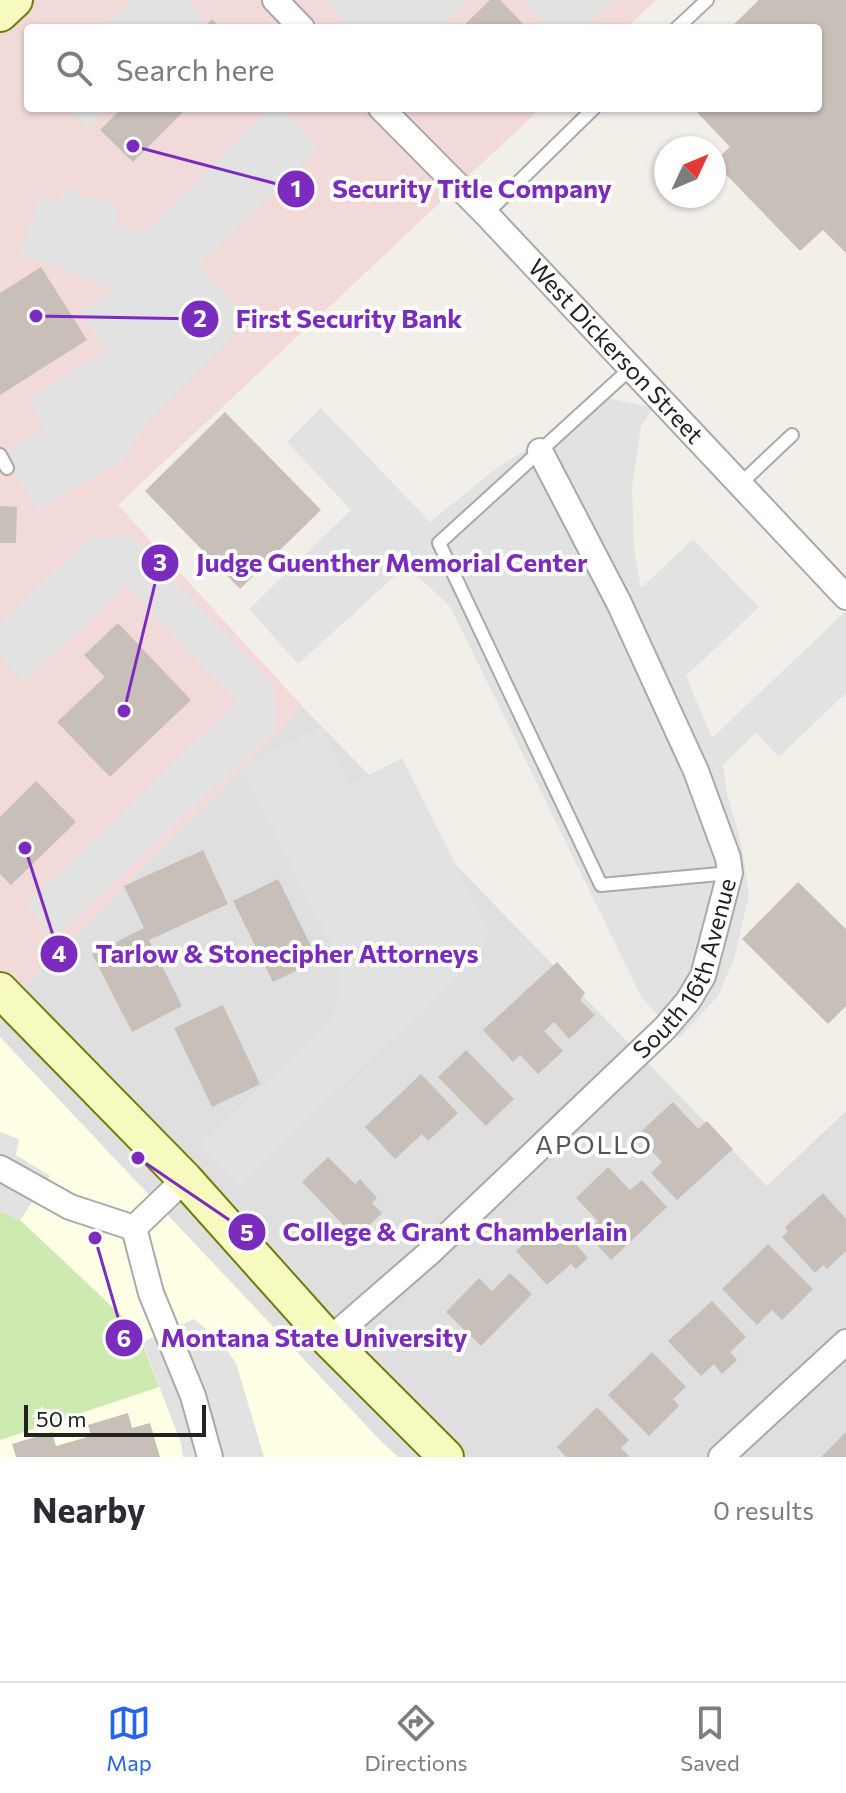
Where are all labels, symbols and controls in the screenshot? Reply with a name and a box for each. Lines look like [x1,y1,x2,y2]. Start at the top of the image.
search box [24,24,822,112]
icon: search [52,46,96,90]
text: Search here [116,50,275,87]
north arrow [654,136,726,208]
callout: Security Title Company [276,164,628,214]
text: Security Title Company [332,172,612,203]
text: 1 [291,173,301,202]
street label: West Dickerson Street [523,252,710,449]
callout: First Security Bank [180,294,478,344]
text: First Security Bank [236,302,462,333]
text: 2 [193,303,207,332]
callout: Judge Guenther Memorial Center [140,538,604,588]
text: Judge Guenther Memorial Center [196,546,588,577]
text: 3 [153,547,167,576]
street label: South 16th Avenue [626,875,741,1064]
callout: Tarlow & Stonecipher Attorneys [39,929,494,979]
text: Tarlow & Stonecipher Attorneys [95,937,479,968]
text: 4 [52,938,67,967]
district label: APOLLO [535,1128,653,1159]
callout: College & Grant Chamberlain [227,1207,643,1257]
text: College & Grant Chamberlain [283,1215,627,1246]
text: 5 [240,1217,254,1246]
callout: Montana State University [104,1313,483,1363]
text: Montana State University [161,1321,467,1352]
text: 6 [117,1323,131,1352]
scale bar [24,1401,206,1437]
text: 50 m [36,1405,86,1432]
text: Nearby [32,1488,146,1530]
text: 0 results [713,1494,814,1525]
tab: Map [106,1701,152,1776]
tab: Directions [364,1701,468,1776]
tab: Saved [680,1701,740,1776]

